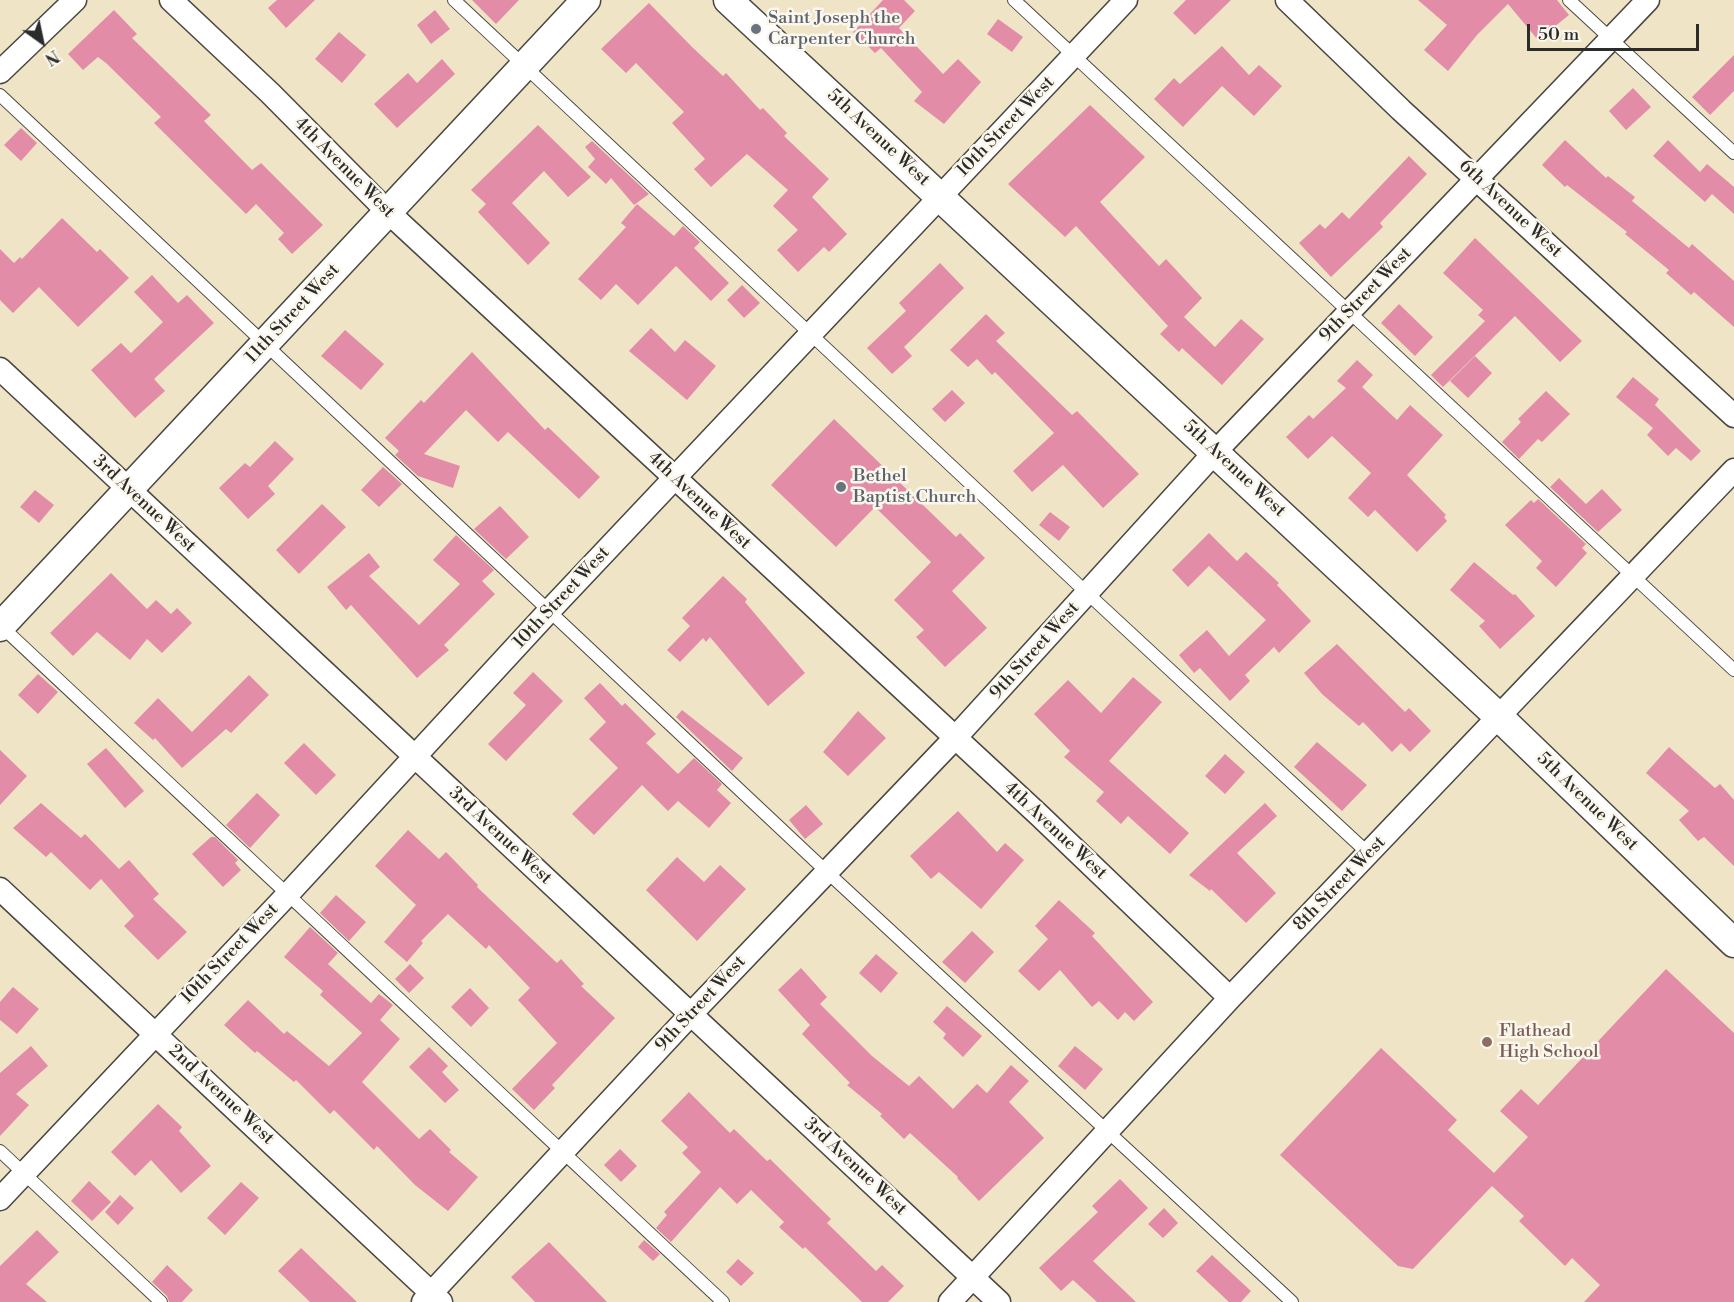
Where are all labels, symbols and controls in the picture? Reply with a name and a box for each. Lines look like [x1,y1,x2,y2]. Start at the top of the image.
place label: Saint Joseph the Carpenter Church [768,8,915,50]
north arrow [12,12,72,72]
scale bar [1530,12,1702,50]
marker: Saint Joseph the Carpenter Church [749,22,763,36]
text: 50 m [1538,23,1579,46]
text: N [41,45,63,69]
street label: 10th Street West [953,72,1059,182]
street label: 5th Avenue West [822,85,934,191]
street label: 4th Avenue West [289,113,399,223]
street label: 6th Avenue West [1454,156,1566,262]
street label: 9th Street West [1315,243,1417,347]
street label: 11th Street West [241,260,345,368]
street label: 5th Avenue West [1178,416,1290,522]
street label: 4th Avenue West [643,448,755,554]
street label: 3rd Avenue West [88,451,200,557]
place label: Bethel Baptist Church [853,466,976,508]
marker: Bethel Baptist Church [834,480,848,494]
street label: 10th Street West [509,543,615,653]
street label: 9th Street West [986,598,1084,704]
street label: 5th Avenue West [1532,748,1642,856]
street label: 4th Avenue West [999,778,1111,884]
street label: 3rd Avenue West [444,783,556,889]
street label: 8th Street West [1289,832,1391,936]
street label: 10th Street West [177,899,283,1009]
street label: 9th Street West [651,952,751,1056]
place label: Flathead High School [1499,1021,1599,1064]
marker: Flathead High School [1480,1035,1494,1049]
street label: 2nd Avenue West [164,1041,278,1149]
street label: 3rd Avenue West [799,1114,911,1220]

